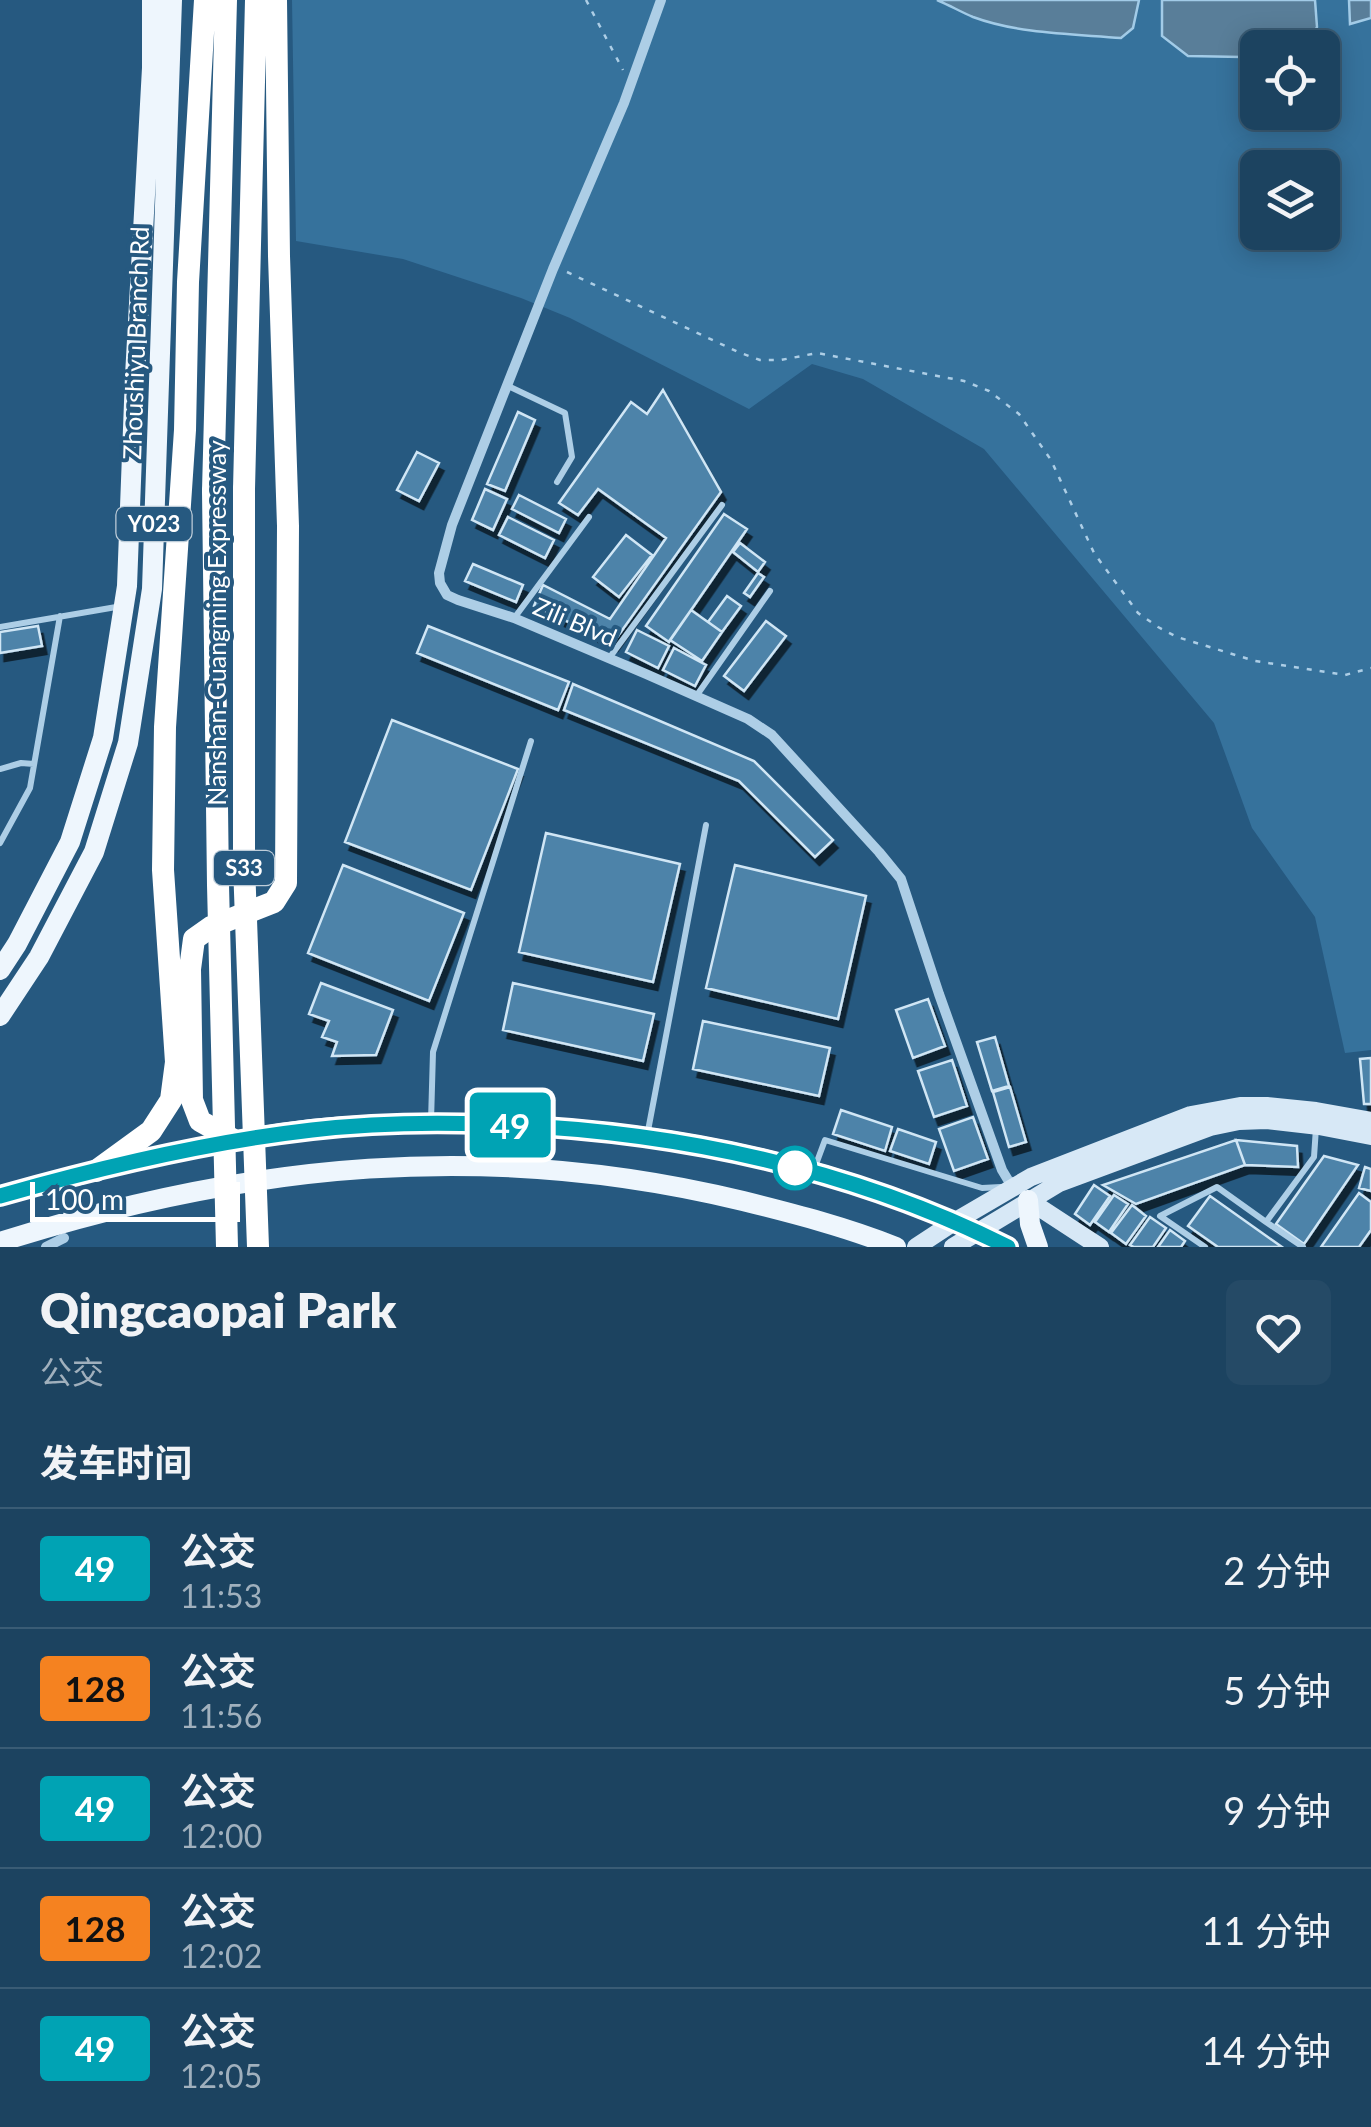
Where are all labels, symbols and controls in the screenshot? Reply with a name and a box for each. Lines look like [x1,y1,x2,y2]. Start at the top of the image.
map controls [1240,30,1340,250]
button: locate [1240,30,1340,130]
button: layers [1240,150,1340,250]
street label: Zhoushiyu Branch Rd [116,226,154,460]
street label: Nanshan-Guangming Expressway [201,440,231,806]
road number: Y023 [116,507,192,541]
street label: Zili Blvd [529,590,622,652]
road number: S33 [214,851,274,885]
line badge: 49 [465,1092,555,1158]
text: 49 [490,1104,530,1146]
unlabelled marker [774,1147,816,1189]
scale bar [30,1177,240,1222]
text: 100 m [45,1182,124,1216]
button: heart [1226,1280,1331,1385]
text: Qingcaopai Park [40,1281,396,1338]
text: 公交 [40,1352,104,1391]
text: 发车时间 [40,1439,192,1485]
text: 公交 [180,1527,256,1573]
text: 49 [75,1547,115,1589]
text: 2 分钟 [1223,1547,1331,1593]
text: 11:53 [180,1576,262,1615]
text: 公交 [180,1647,256,1693]
text: 128 [65,1667,125,1709]
text: 5 分钟 [1223,1667,1331,1713]
text: 11:56 [180,1696,262,1735]
text: 公交 [180,1767,256,1813]
text: 49 [75,1787,115,1829]
text: 9 分钟 [1223,1787,1331,1833]
text: 12:00 [180,1816,262,1855]
text: 公交 [180,1887,256,1933]
text: 128 [65,1907,125,1949]
text: 11 分钟 [1201,1907,1331,1953]
text: 12:02 [180,1936,262,1975]
text: 公交 [180,2007,256,2053]
text: 49 [75,2027,115,2069]
text: 14 分钟 [1201,2027,1331,2073]
text: 12:05 [180,2056,262,2095]

